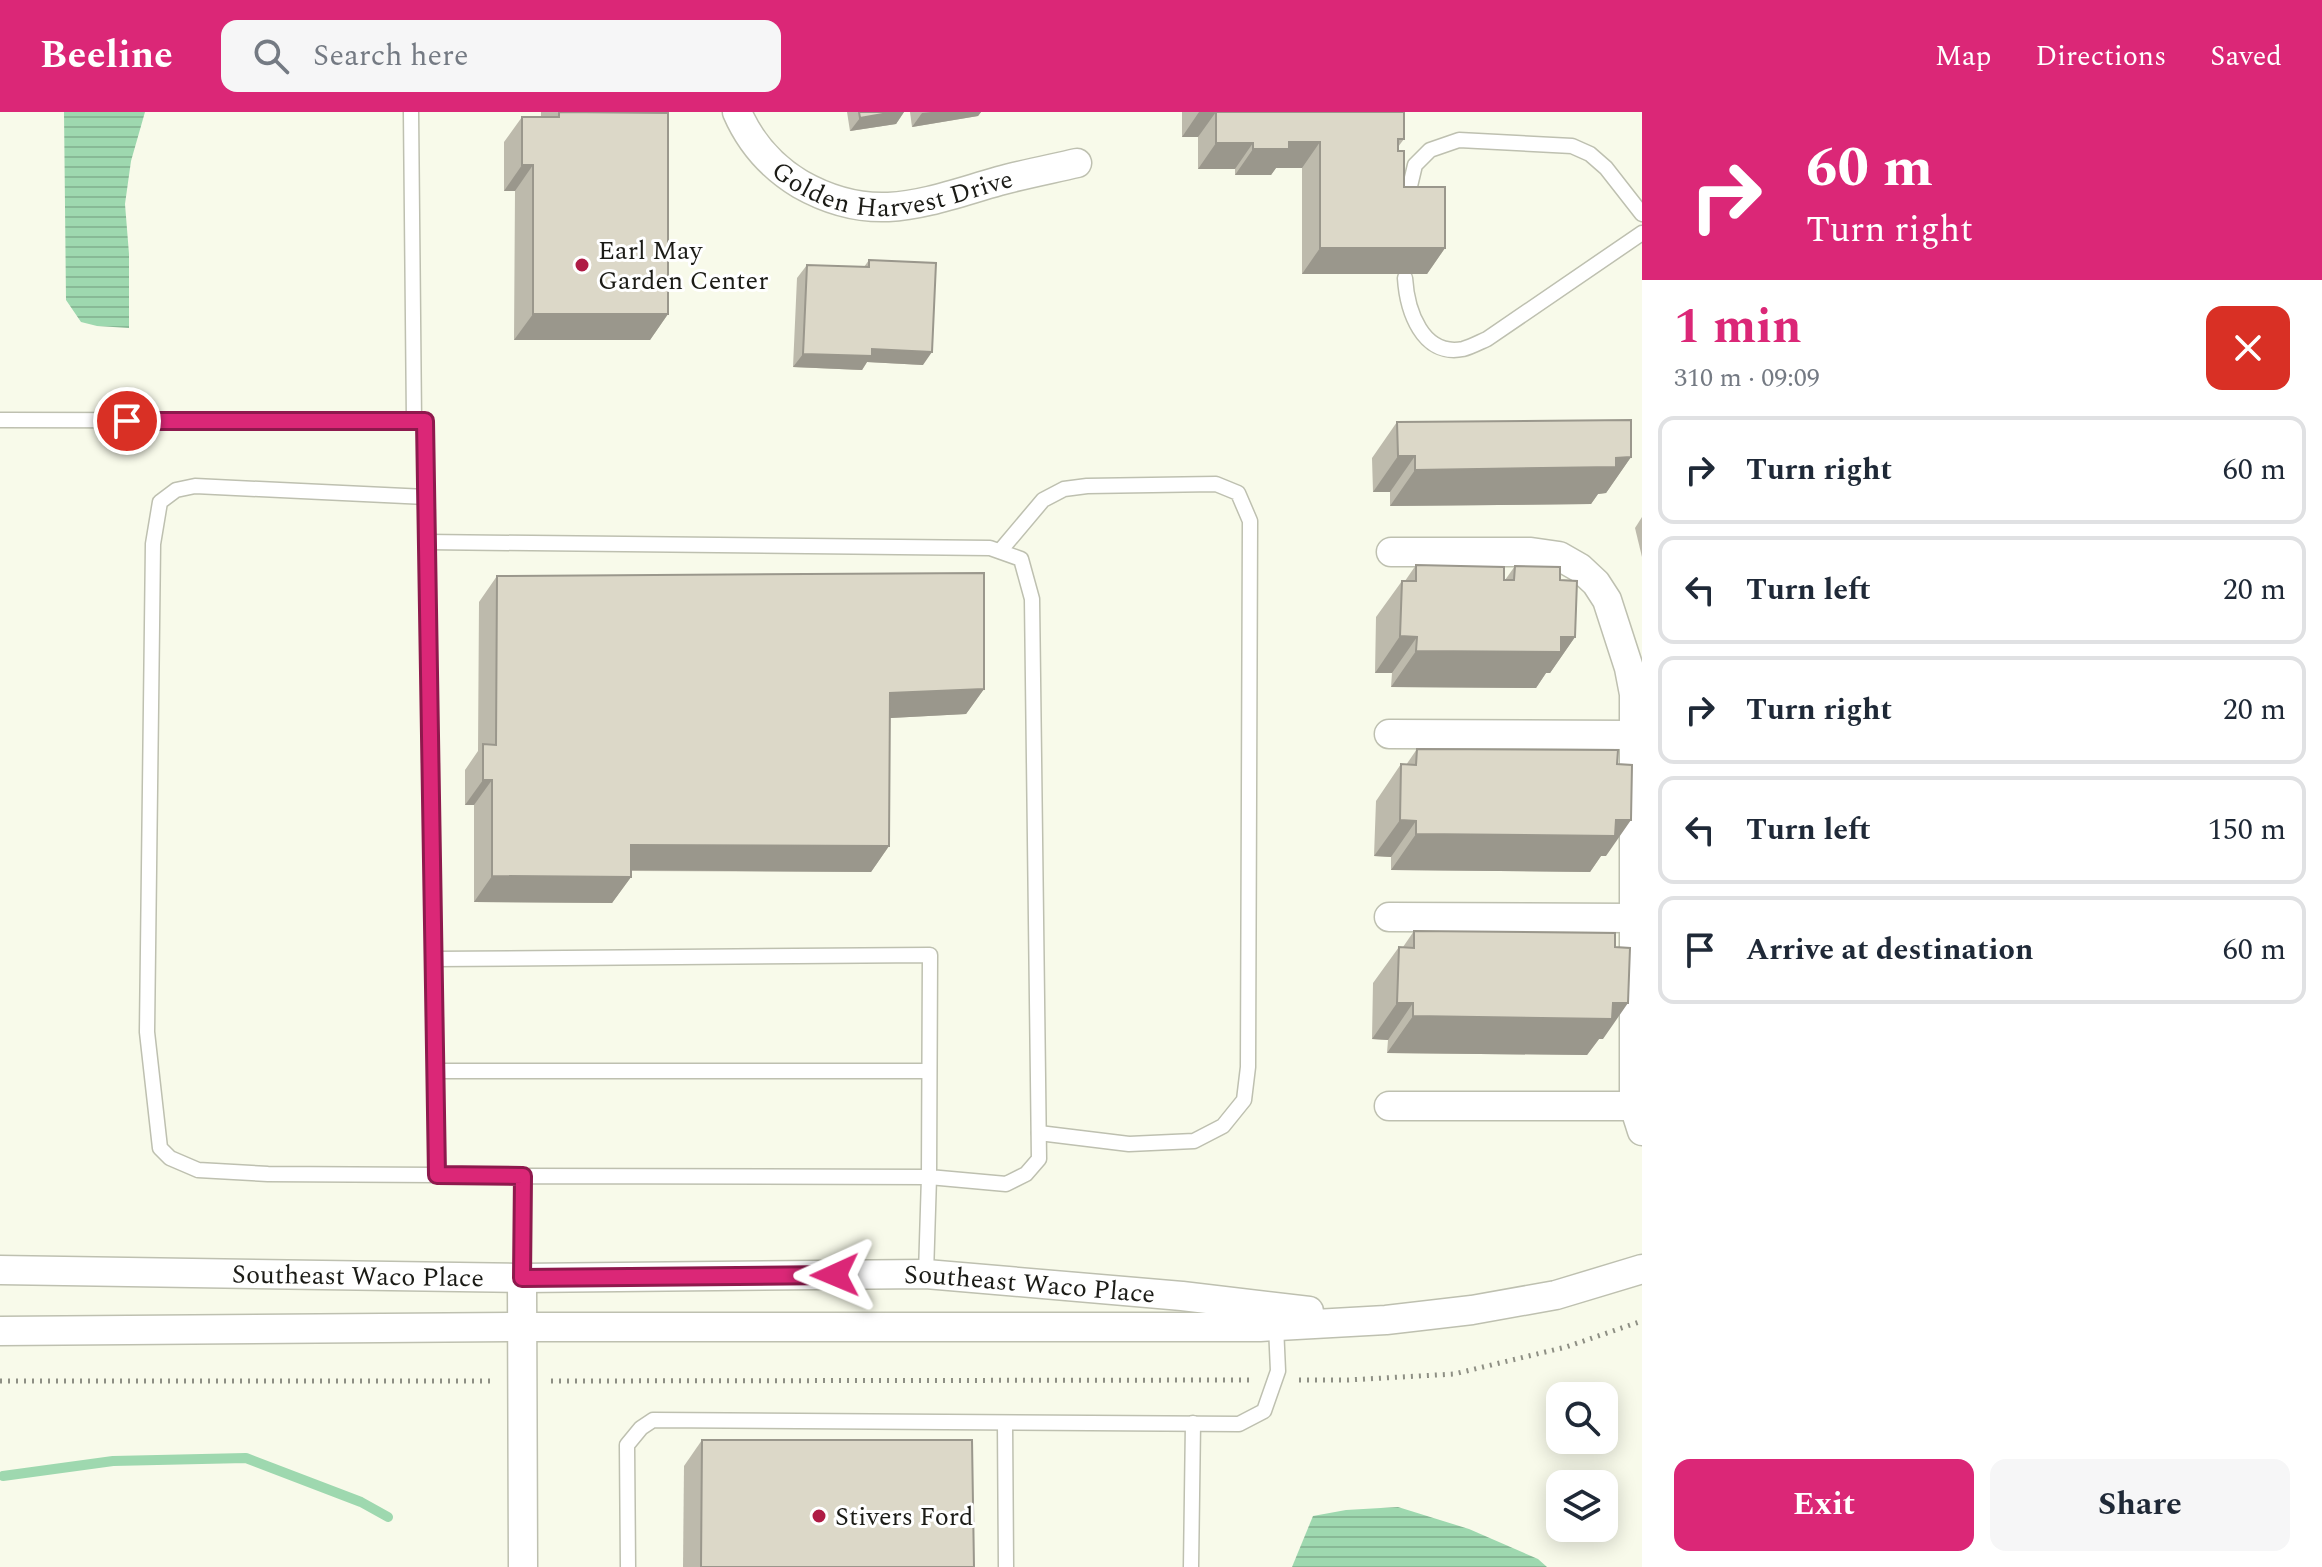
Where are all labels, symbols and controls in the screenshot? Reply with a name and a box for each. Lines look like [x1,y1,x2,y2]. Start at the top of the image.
search box [221,20,781,92]
text: Beeline [40,27,173,85]
text: Search here [313,33,469,79]
icon: search [249,34,293,78]
text: Map [1935,35,1992,78]
text: Directions [2036,35,2166,78]
text: Saved [2210,35,2282,78]
text: 60 m [1806,126,1933,211]
icon: right [1674,144,1778,248]
street label: Golden Harvest Drive [763,151,1017,228]
text: Turn right [1806,203,1973,258]
place label: Earl May Garden Center [598,231,768,301]
marker: Earl May Garden Center [573,256,591,274]
text: 1 min [1674,291,1802,364]
button: close [2206,306,2290,390]
text: 310 m · 09:09 [1674,358,1820,398]
pin [93,387,161,455]
icon: arrive [105,399,149,443]
text: Turn right [1746,447,1892,493]
text: 60 m [2223,447,2286,493]
icon: right [1678,448,1722,492]
text: Turn left [1746,567,1871,613]
text: 20 m [2223,567,2286,613]
icon: left [1678,568,1722,612]
text: Turn right [1746,687,1892,733]
text: 20 m [2223,687,2286,733]
icon: right [1678,688,1722,732]
text: Turn left [1746,807,1871,853]
text: 150 m [2208,807,2286,853]
icon: left [1678,808,1722,852]
text: Arrive at destination [1746,927,2033,973]
text: 60 m [2223,927,2286,973]
icon: arrive [1678,928,1722,972]
position arrow [793,1233,877,1317]
street label: Southeast Waco Place [232,1255,484,1298]
street label: Southeast Waco Place [904,1255,1157,1315]
map controls [1546,1382,1618,1542]
button: search [1546,1382,1618,1454]
button: Exit [1674,1459,1974,1551]
button: Share [1990,1459,2290,1551]
button: layers [1546,1470,1618,1542]
place label: Stivers Ford [835,1497,974,1537]
marker: Stivers Ford [810,1507,828,1525]

